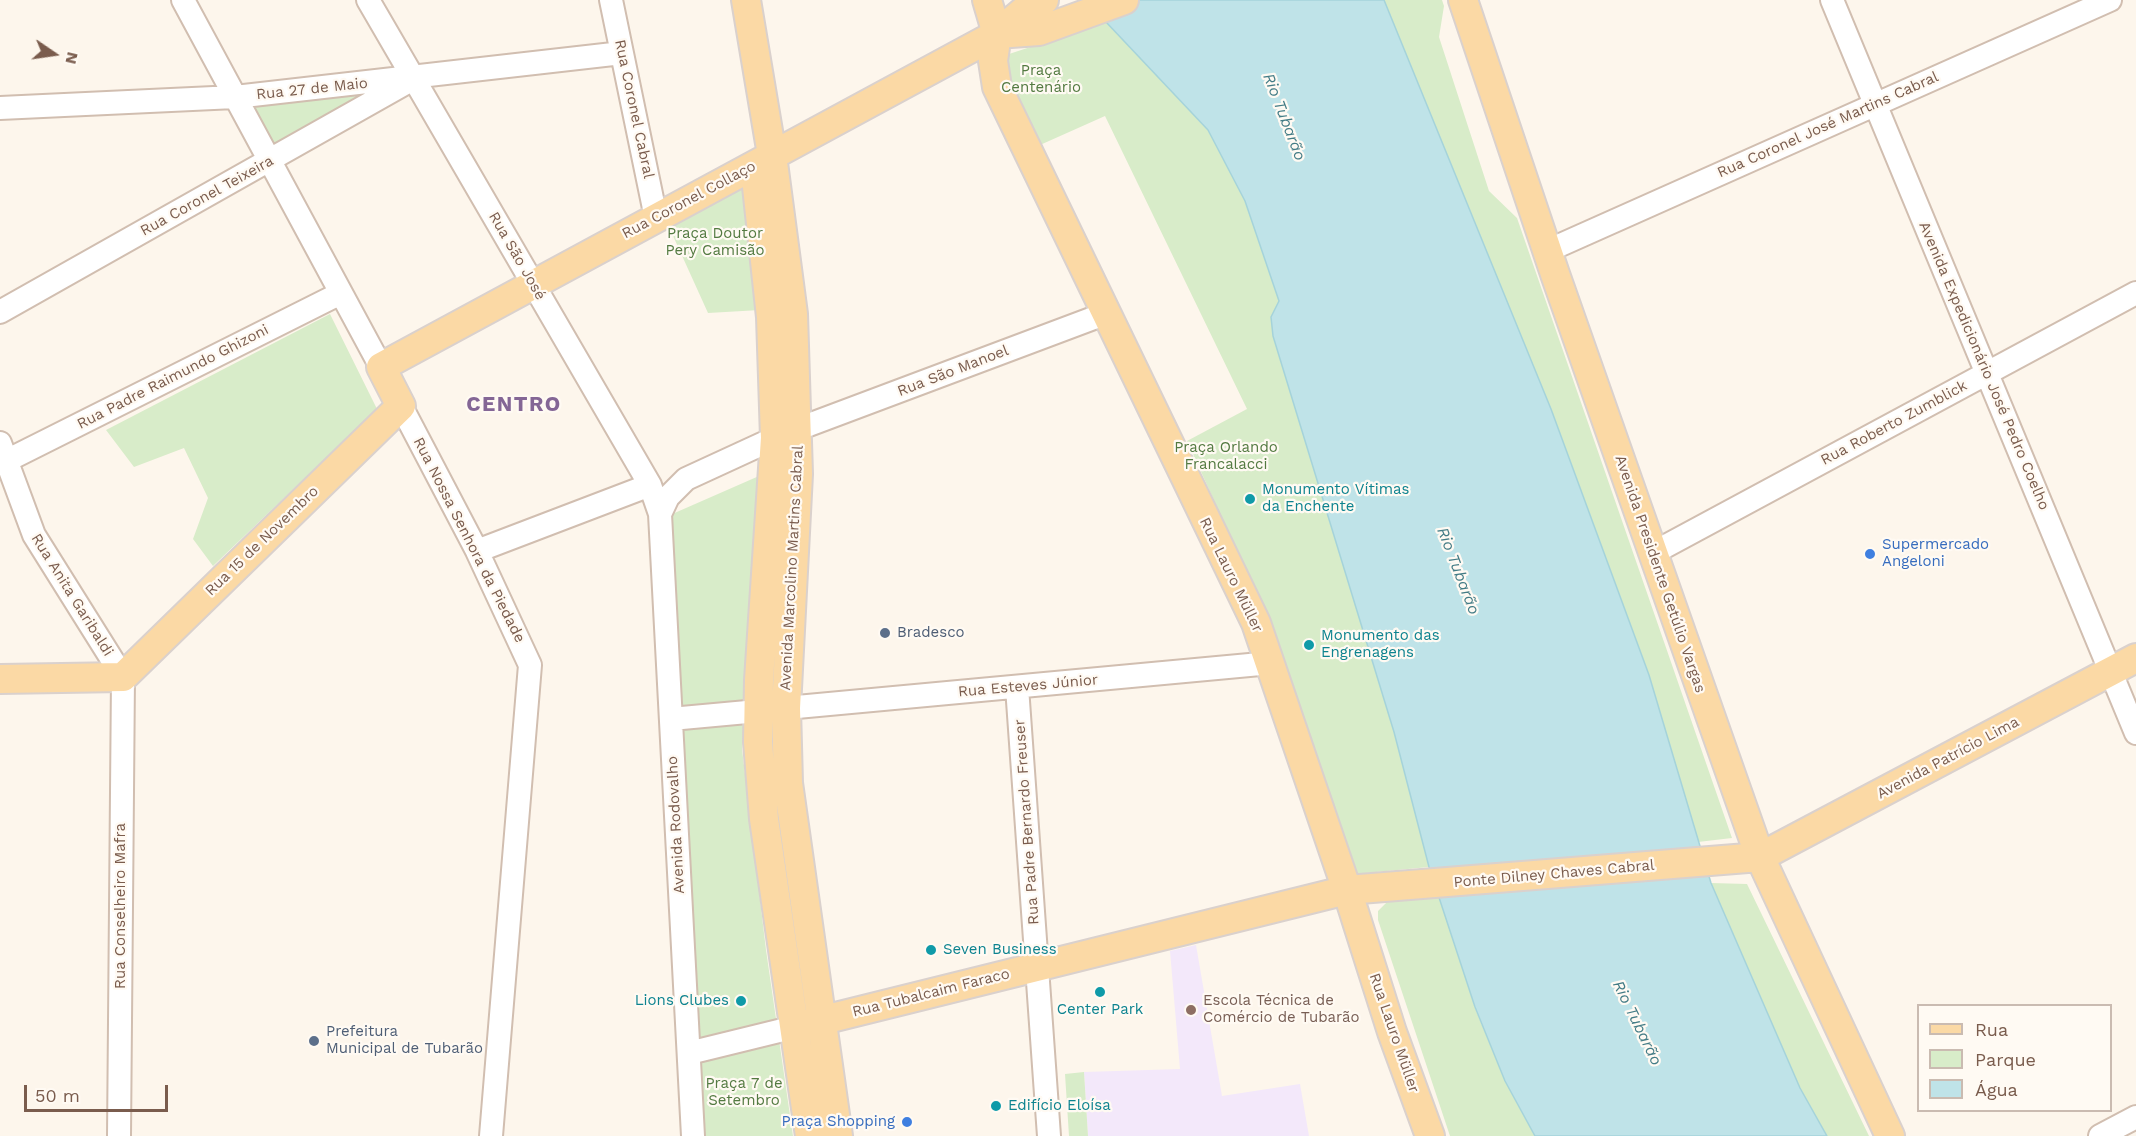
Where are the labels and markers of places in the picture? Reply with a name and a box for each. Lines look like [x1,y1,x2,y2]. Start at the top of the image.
place label: Monumento Vítimas da Enchente [1262,481,1409,516]
marker: Monumento Vítimas da Enchente [1243,492,1257,506]
place label: Supermercado Angeloni [1882,536,1989,571]
marker: Supermercado Angeloni [1863,547,1877,561]
place label: Bradesco [897,624,965,642]
marker: Bradesco [878,626,892,640]
place label: Monumento das Engrenagens [1321,627,1440,662]
marker: Monumento das Engrenagens [1302,638,1316,652]
place label: Seven Business [943,941,1057,959]
marker: Seven Business [924,943,938,957]
marker: Center Park [1093,985,1107,999]
place label: Lions Clubes [635,992,729,1010]
place label: Escola Técnica de Comércio de Tubarão [1203,992,1359,1027]
marker: Lions Clubes [734,994,748,1008]
place label: Center Park [1057,1001,1143,1019]
marker: Escola Técnica de Comércio de Tubarão [1184,1003,1198,1017]
place label: Prefeitura Municipal de Tubarão [326,1023,483,1058]
marker: Prefeitura Municipal de Tubarão [307,1034,321,1048]
place label: Edifício Eloísa [1008,1097,1111,1115]
marker: Edifício Eloísa [989,1099,1003,1113]
place label: Praça Shopping [781,1113,895,1131]
marker: Praça Shopping [900,1115,914,1129]

